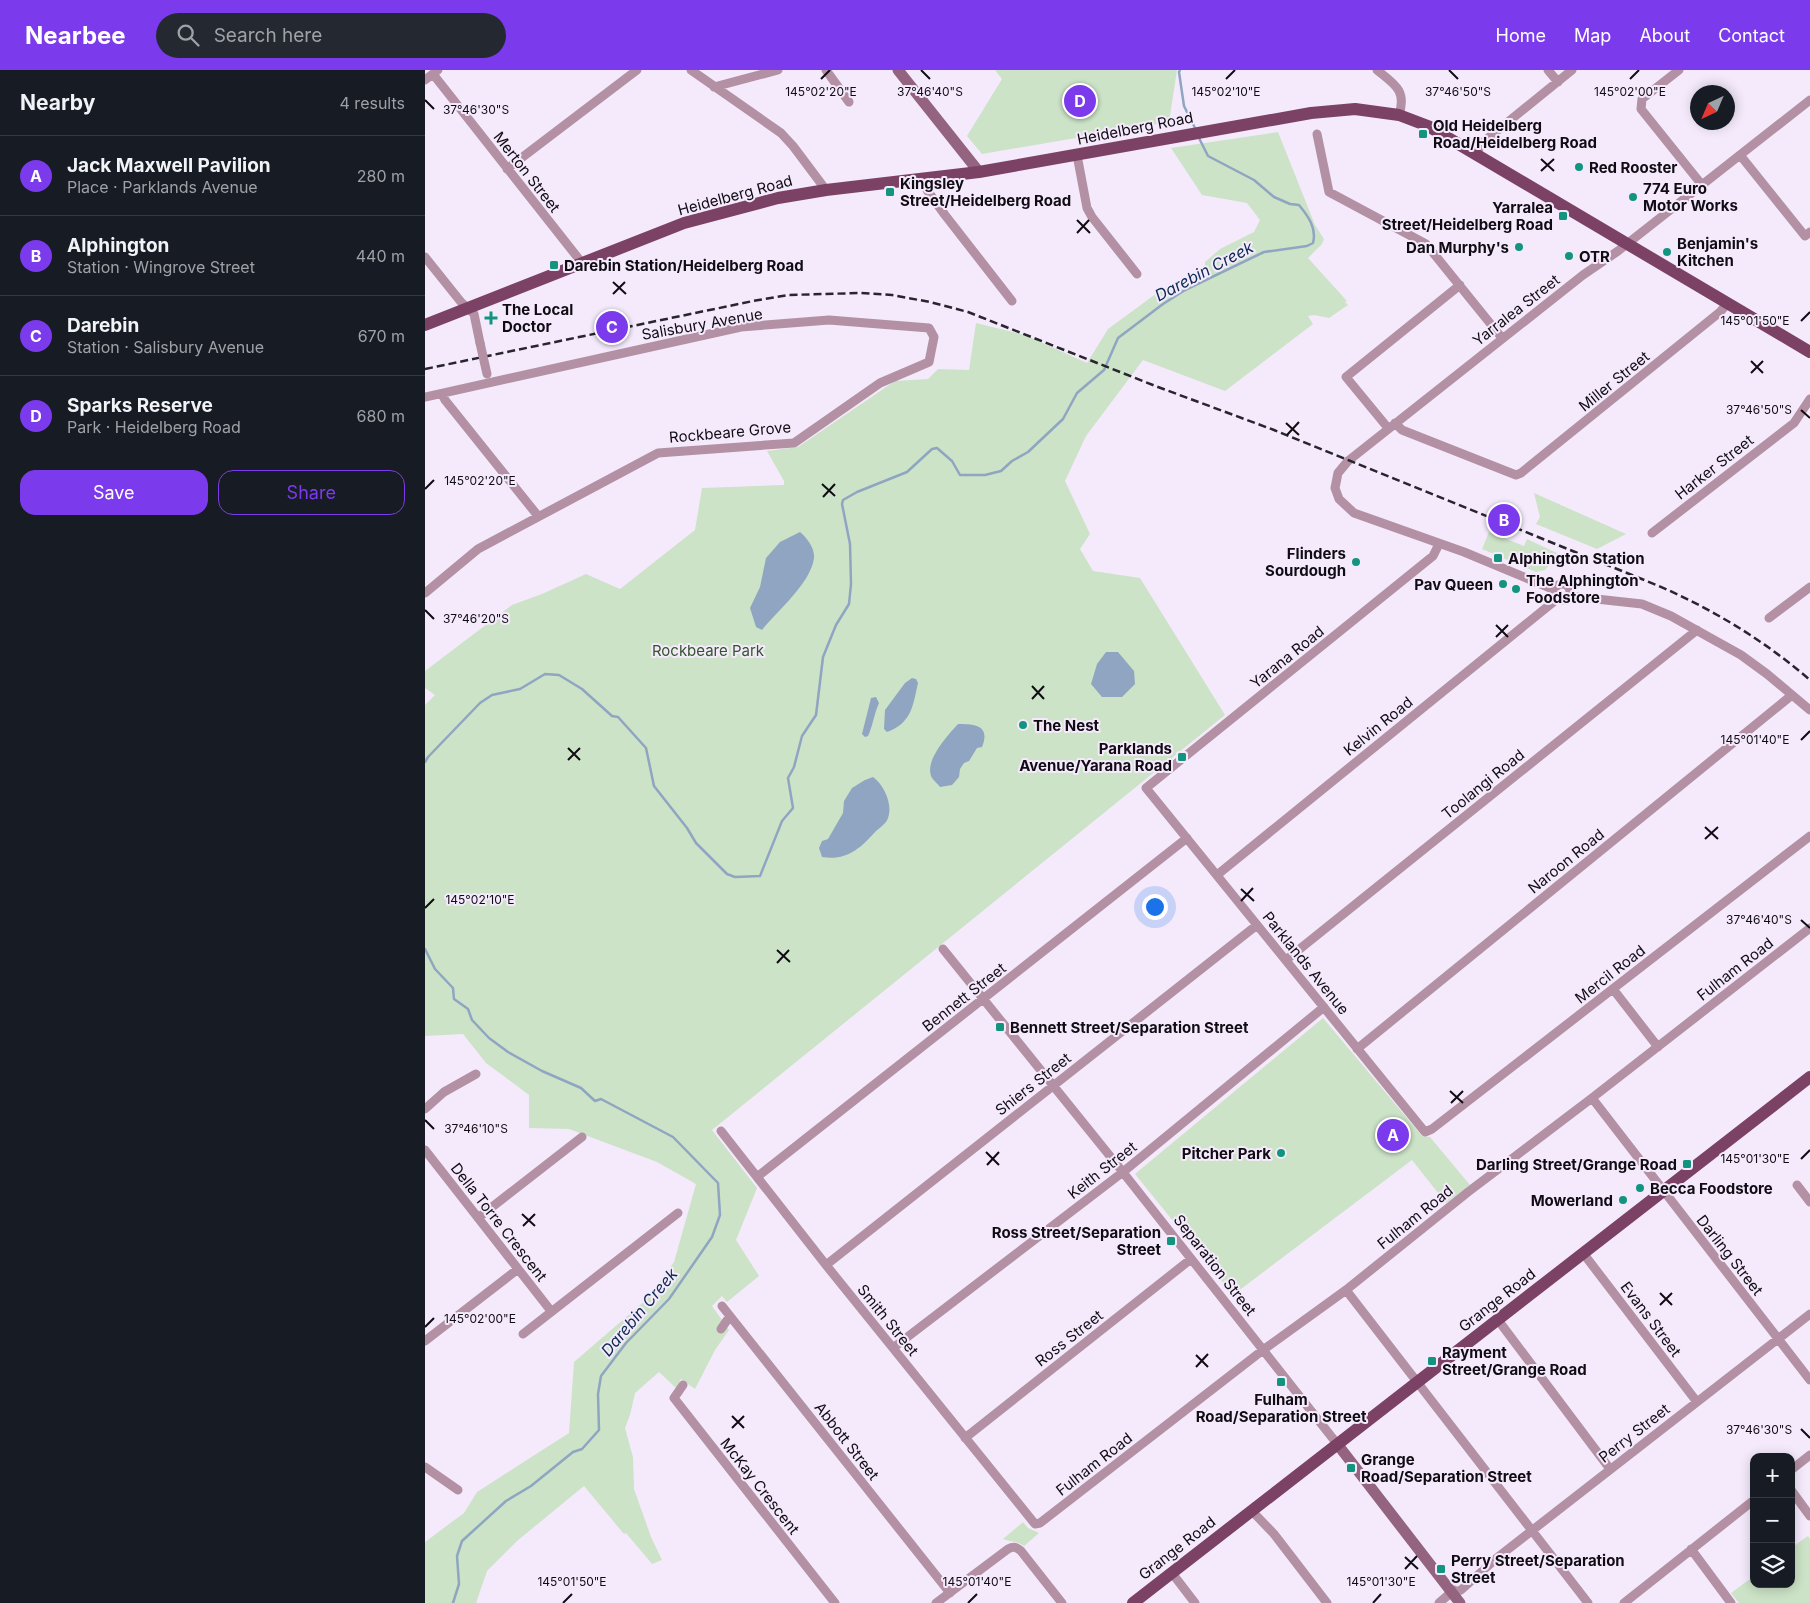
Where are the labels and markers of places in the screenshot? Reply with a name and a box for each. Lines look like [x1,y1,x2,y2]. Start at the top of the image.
pin: D [1064,82,1096,120]
place label: Old Heidelberg Road/Heidelberg Road [1433,116,1597,152]
marker: Old Heidelberg Road/Heidelberg Road [1417,128,1429,140]
place label: Red Rooster [1589,158,1677,177]
marker: Red Rooster [1573,161,1585,173]
place label: Kingsley Street/Heidelberg Road [900,174,1071,210]
place label: 774 Euro Motor Works [1643,179,1738,215]
marker: Kingsley Street/Heidelberg Road [884,186,896,198]
marker: 774 Euro Motor Works [1627,191,1639,203]
place label: Yarralea Street/Heidelberg Road [1382,198,1553,234]
marker: Yarralea Street/Heidelberg Road [1557,210,1569,222]
place label: Benjamin's Kitchen [1677,234,1758,270]
place label: Dan Murphy's [1406,238,1509,257]
marker: Dan Murphy's [1513,241,1525,253]
marker: Benjamin's Kitchen [1661,246,1673,258]
place label: OTR [1579,247,1610,266]
marker: OTR [1563,250,1575,262]
place label: Darebin Station/Heidelberg Road [564,256,804,275]
marker: Darebin Station/Heidelberg Road [548,259,560,271]
place label: The Local Doctor [502,300,573,336]
pin: C [596,308,628,346]
marker: The Local Doctor [484,311,498,325]
pin: B [1488,501,1520,539]
place label: Flinders Sourdough [1265,544,1346,580]
place label: Alphington Station [1508,549,1645,568]
marker: Alphington Station [1492,552,1504,564]
marker: Flinders Sourdough [1350,556,1362,568]
place label: The Alphington Foodstore [1526,571,1639,607]
place label: Pav Queen [1414,575,1493,594]
marker: Pav Queen [1497,578,1509,590]
marker: The Alphington Foodstore [1510,583,1522,595]
place label: The Nest [1033,716,1100,735]
marker: The Nest [1017,719,1029,731]
place label: Parklands Avenue/Yarana Road [1019,739,1172,775]
marker: Parklands Avenue/Yarana Road [1176,751,1188,763]
place label: Bennett Street/Separation Street [1010,1018,1249,1037]
marker: Bennett Street/Separation Street [994,1021,1006,1033]
pin: A [1377,1116,1409,1154]
place label: Pitcher Park [1182,1144,1271,1163]
marker: Pitcher Park [1275,1147,1287,1159]
place label: Darling Street/Grange Road [1476,1155,1677,1174]
marker: Darling Street/Grange Road [1681,1158,1693,1170]
place label: Becca Foodstore [1650,1179,1773,1198]
marker: Becca Foodstore [1634,1182,1646,1194]
place label: Mowerland [1531,1191,1613,1210]
marker: Mowerland [1617,1194,1629,1206]
place label: Ross Street/Separation Street [992,1223,1162,1259]
marker: Ross Street/Separation Street [1165,1235,1177,1247]
place label: Rayment Street/Grange Road [1442,1343,1587,1379]
marker: Rayment Street/Grange Road [1426,1355,1438,1367]
marker: Fulham Road/Separation Street [1275,1376,1287,1388]
place label: Fulham Road/Separation Street [1196,1390,1367,1426]
place label: Grange Road/Separation Street [1361,1450,1532,1486]
marker: Grange Road/Separation Street [1345,1462,1357,1474]
place label: Perry Street/Separation Street [1451,1551,1625,1587]
marker: Perry Street/Separation Street [1435,1563,1447,1575]

